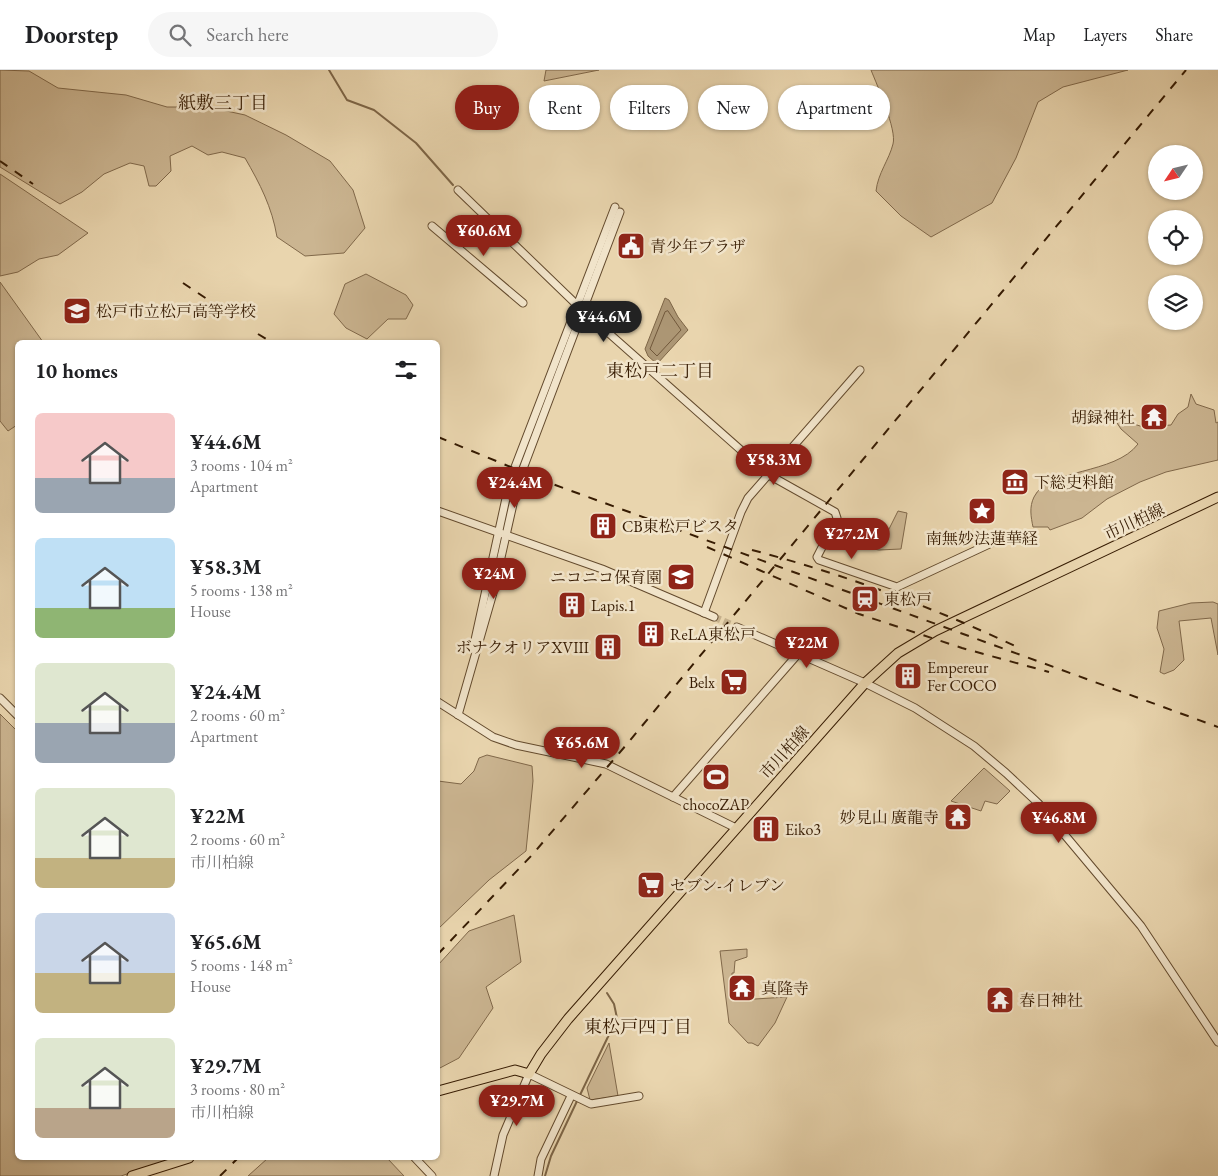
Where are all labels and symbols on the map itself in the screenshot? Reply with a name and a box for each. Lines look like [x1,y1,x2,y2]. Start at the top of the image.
district label: 紙敷三丁目 [178,91,268,114]
north arrow [1148,145,1202,200]
pin: ¥60.6M [443,214,525,257]
public building icon: 青少年プラザ [616,231,646,261]
place label: 青少年プラザ [650,236,746,257]
school or university icon: 松戸市立松戸高等学校 [62,296,92,326]
pin: ¥44.6M [563,300,645,343]
place label: 松戸市立松戸高等学校 [96,301,256,322]
district label: 東松戸二丁目 [606,359,714,382]
temple icon: 胡録神社 [1139,402,1169,432]
place label: 胡録神社 [1071,407,1135,428]
pin: ¥58.3M [733,444,815,486]
pin: ¥24.4M [474,466,556,509]
museum icon: 下総史料館 [1000,467,1030,497]
place label: 下総史料館 [1034,472,1114,493]
place icon: 南無妙法蓮華経 [967,496,997,526]
street label: 市川柏線 [1101,498,1168,544]
building icon: CB東松戸ビスタ [588,511,618,541]
place label: CB東松戸ビスタ [622,516,739,537]
pin: ¥27.2M [811,518,893,560]
place label: 南無妙法蓮華経 [926,528,1038,549]
pin: ¥24M [464,558,524,600]
school or university icon: ニコニコ保育園 [666,562,696,592]
place label: ニコニコ保育園 [550,567,662,588]
station icon: 東松戸 [850,584,880,614]
place label: 東松戸 [884,589,932,610]
building icon: Lapis.1 [557,590,587,620]
place label: Lapis.1 [591,595,635,616]
building icon: ReLA東松戸 [636,619,666,649]
place label: ReLA東松戸 [670,624,756,645]
pin: ¥22M [777,626,837,669]
building icon: ボナクオリアXVⅢ [593,632,623,662]
place label: ボナクオリアXVⅢ [456,637,589,658]
place label: Empereur Fer COCO [927,657,997,696]
building icon: Empereur Fer COCO [893,661,923,691]
supermarket icon: Belx [719,667,749,697]
place label: Belx [689,672,715,693]
street label: 市川柏線 [755,722,814,783]
pin: ¥65.6M [541,726,623,769]
sports icon: chocoZAP [701,762,731,792]
place label: chocoZAP [683,794,749,815]
temple icon: 妙見山 廣龍寺 [943,802,973,832]
pin: ¥46.8M [1018,802,1100,844]
place label: 妙見山 廣龍寺 [840,807,939,828]
building icon: Eiko3 [751,814,781,844]
place label: Eiko3 [785,819,821,840]
supermarket icon: セブン-イレブン [636,870,666,900]
place label: セブン-イレブン [670,875,785,896]
temple icon: 真隆寺 [727,973,757,1003]
place label: 真隆寺 [761,978,809,999]
temple icon: 春日神社 [985,985,1015,1015]
place label: 春日神社 [1019,990,1083,1011]
district label: 東松戸四丁目 [584,1015,692,1038]
pin: ¥29.7M [476,1084,558,1127]

